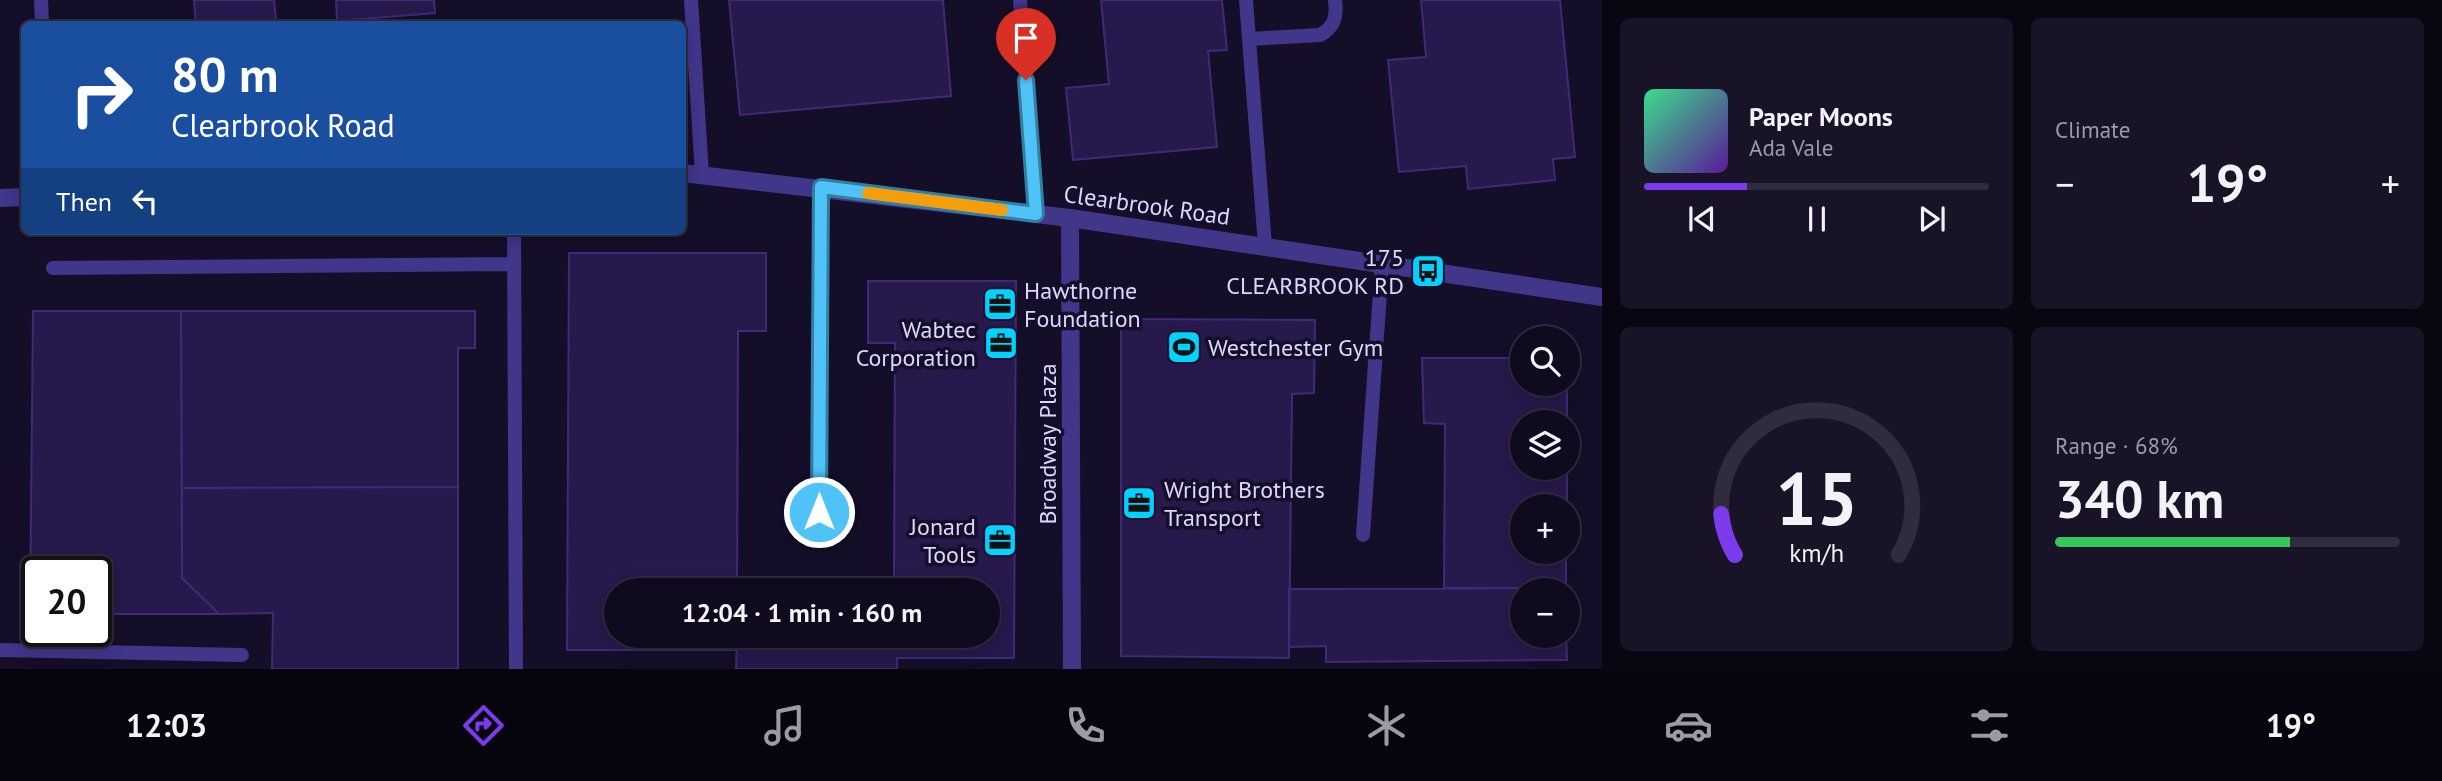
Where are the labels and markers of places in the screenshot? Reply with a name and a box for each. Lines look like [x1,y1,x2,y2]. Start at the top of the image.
pin [996,8,1056,80]
place label: 175 CLEARBROOK RD [1226,242,1404,301]
bus stop icon: 175 CLEARBROOK RD [1409,252,1447,290]
place label: Hawthorne Foundation [1024,275,1141,334]
office icon: Hawthorne Foundation [981,285,1019,323]
place label: Wabtec Corporation [856,314,976,373]
office icon: Wabtec Corporation [982,324,1020,362]
sports icon: Westchester Gym [1165,328,1203,366]
place label: Westchester Gym [1208,332,1383,363]
place label: Wright Brothers Transport [1164,474,1325,533]
office icon: Wright Brothers Transport [1120,484,1158,522]
place label: Jonard Tools [909,511,976,570]
office icon: Jonard Tools [981,521,1019,559]

